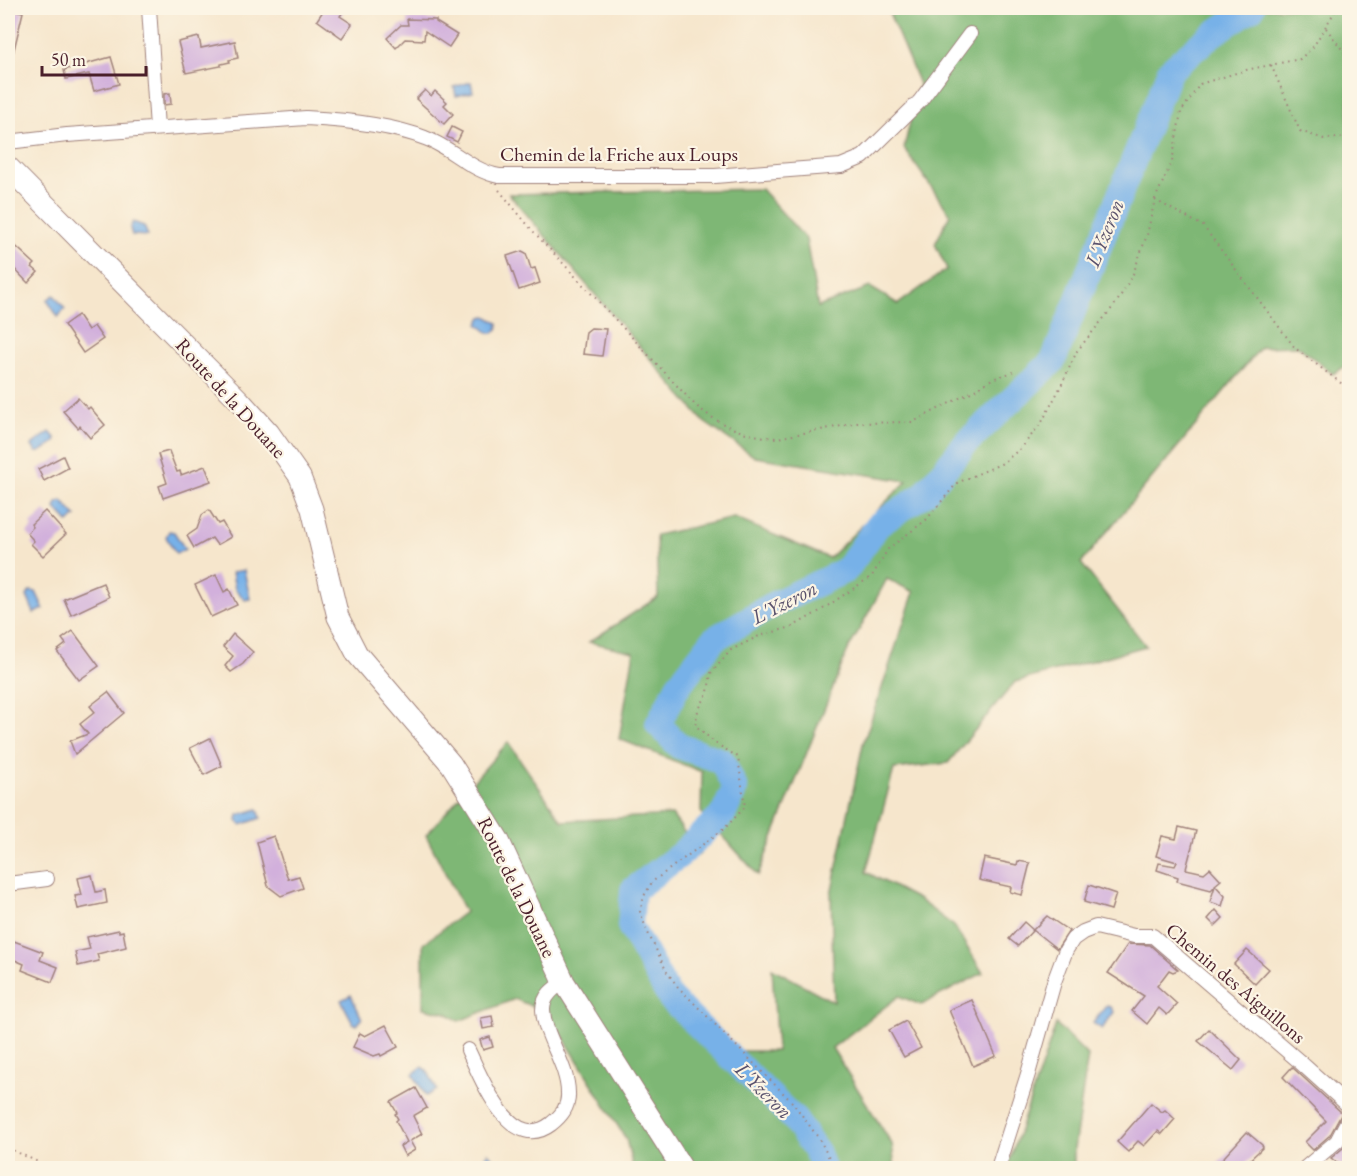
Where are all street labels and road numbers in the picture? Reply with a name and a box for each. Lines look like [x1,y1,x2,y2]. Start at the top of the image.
street label: Chemin de la Friche aux Loups [500,141,738,167]
street label: Route de la Douane [170,332,292,464]
street label: Route de la Douane [472,812,562,962]
street label: Chemin des Aiguillons [1161,917,1311,1049]

